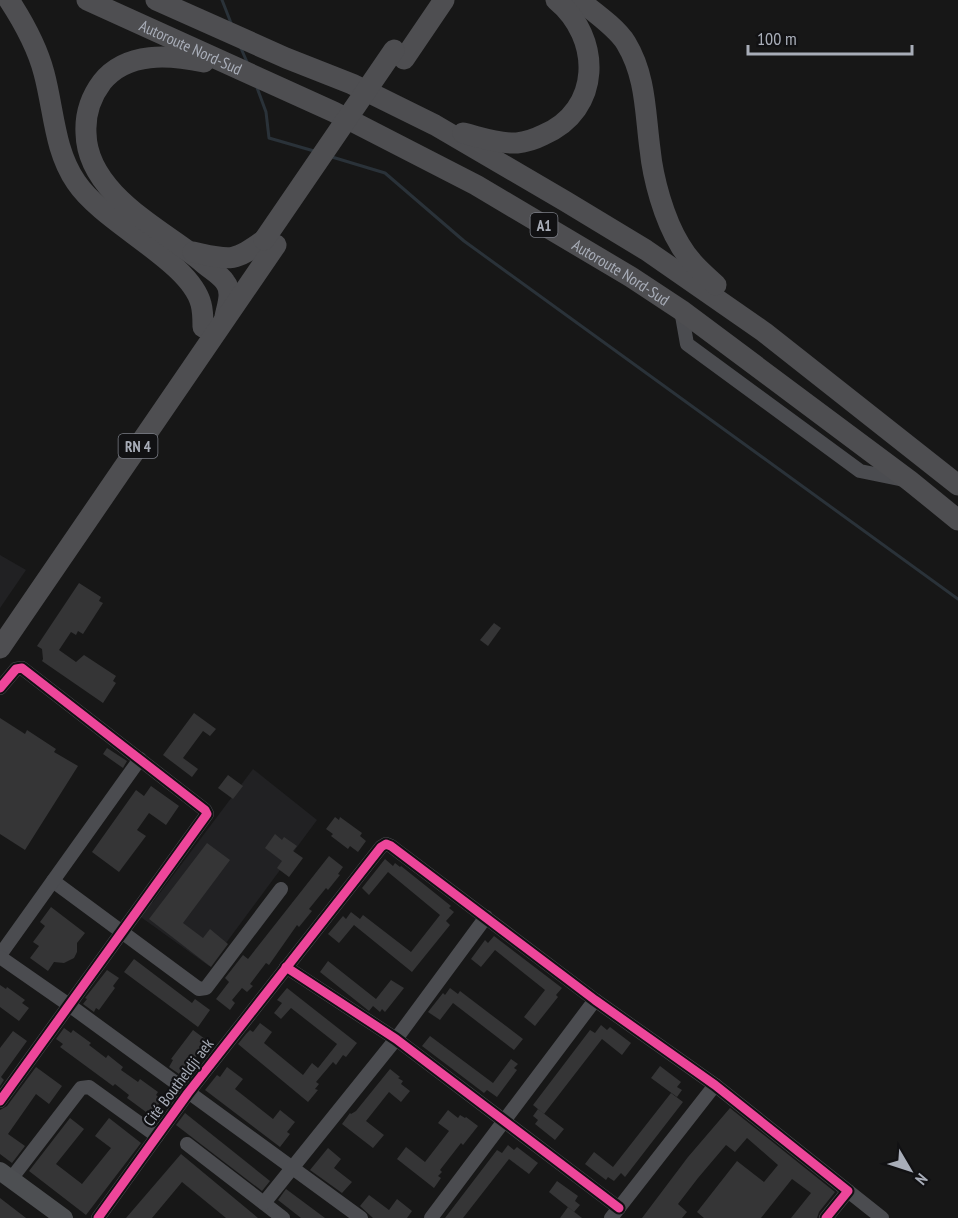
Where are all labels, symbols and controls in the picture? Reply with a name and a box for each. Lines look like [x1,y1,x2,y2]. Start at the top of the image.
street label: Autoroute Nord-Sud [136,15,245,79]
scale bar [748,18,912,56]
text: 100 m [757,27,797,50]
road number: A1 [530,213,558,237]
street label: Autoroute Nord-Sud [569,235,673,310]
road number: RN 4 [118,434,158,458]
street label: Cité Boutheldji aek [139,1034,218,1130]
north arrow [880,1140,940,1200]
text: N [911,1170,932,1189]

